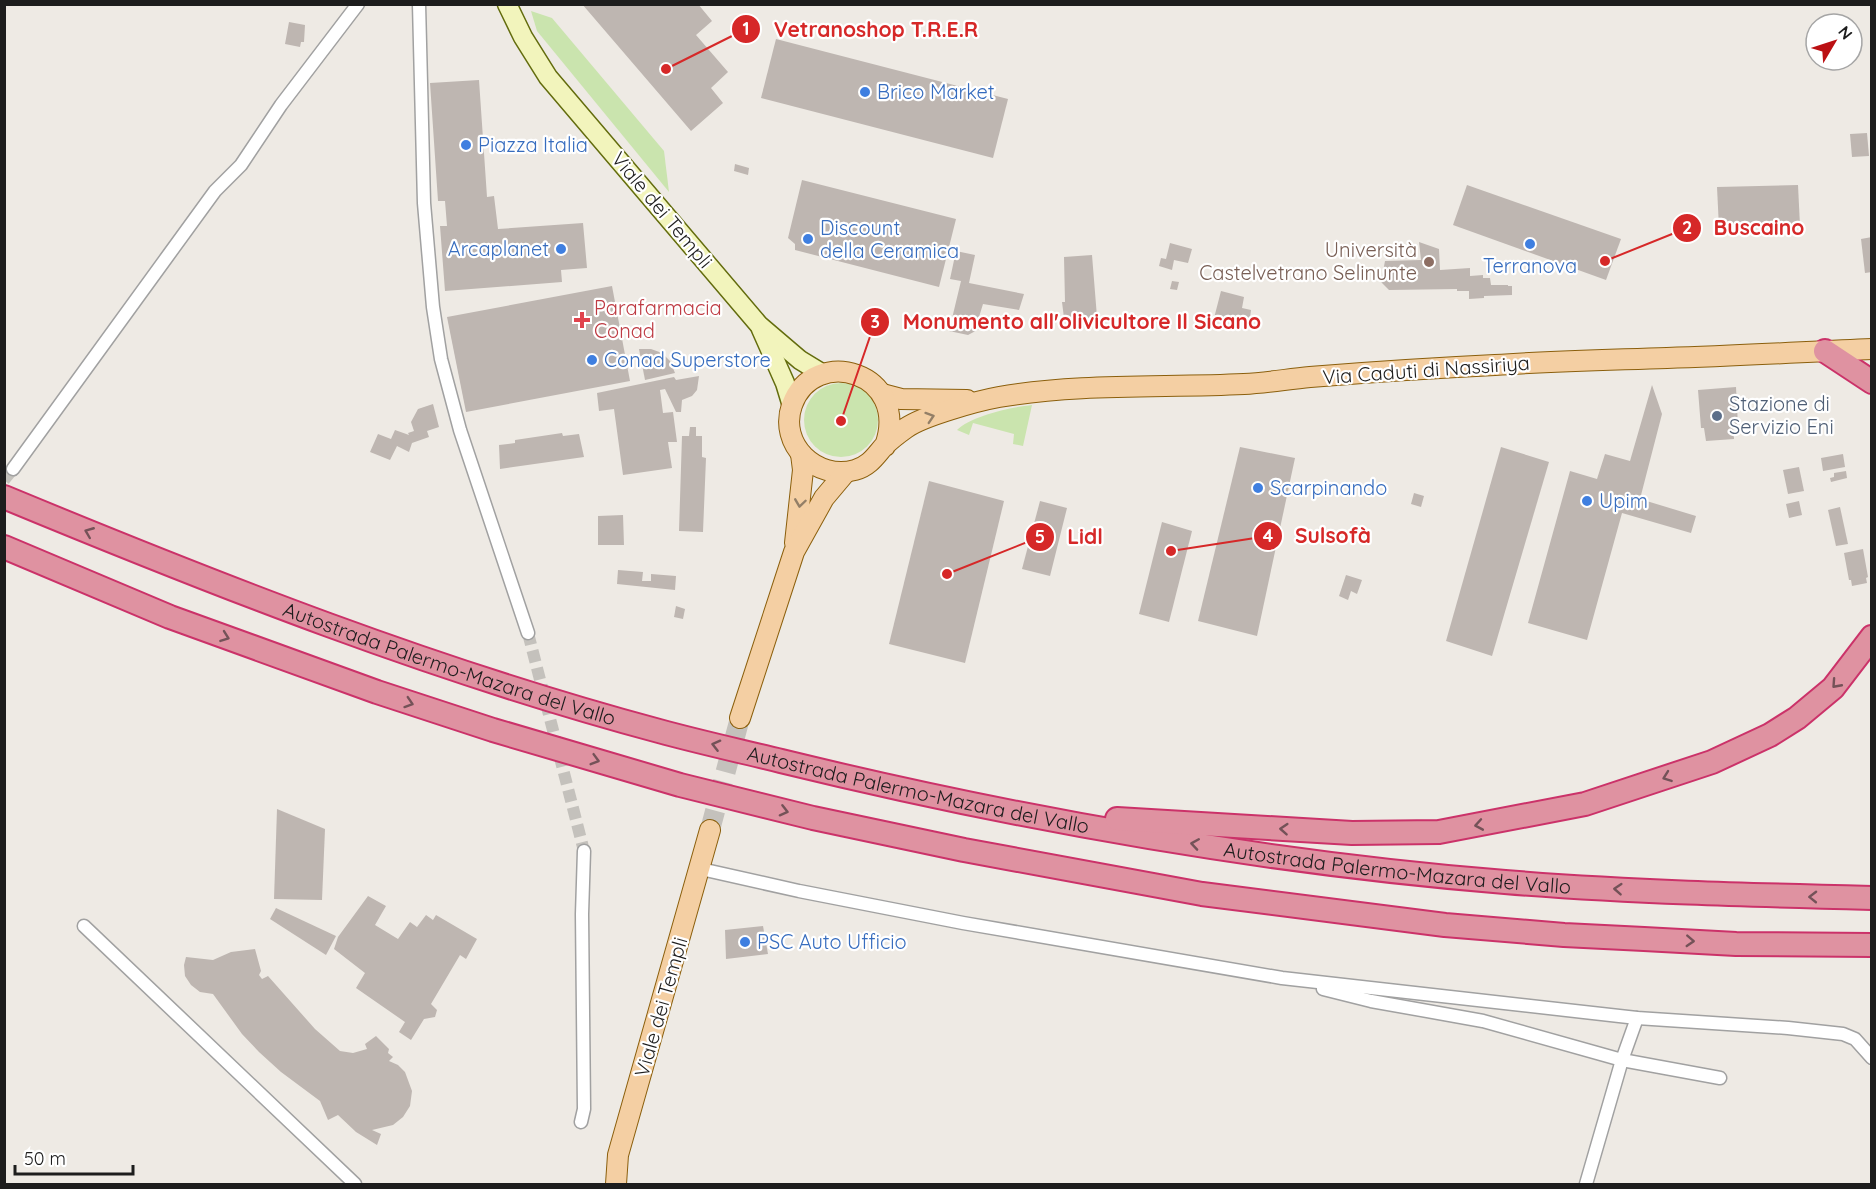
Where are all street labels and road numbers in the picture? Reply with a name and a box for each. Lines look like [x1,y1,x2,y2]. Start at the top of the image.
street label: Viale dei Templi [606,146,718,273]
street label: Via Caduti di Nassiriya [1321,350,1530,389]
street label: Autostrada Palermo-Mazara del Vallo [280,596,619,730]
street label: Autostrada Palermo-Mazara del Vallo [745,740,1091,838]
street label: Autostrada Palermo-Mazara del Vallo [1222,836,1572,899]
street label: Viale dei Templi [629,934,692,1080]

